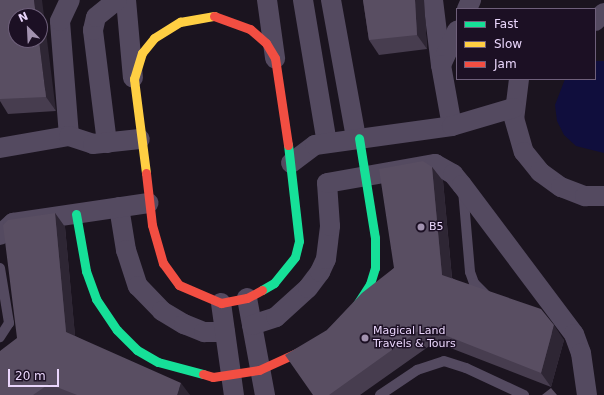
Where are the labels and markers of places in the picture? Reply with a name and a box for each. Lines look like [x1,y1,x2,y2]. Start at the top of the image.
place label: B5 [429,220,444,234]
marker: B5 [416,222,426,232]
place label: Magical Land Travels & Tours [373,325,456,351]
marker: Magical Land Travels & Tours [360,333,370,343]

